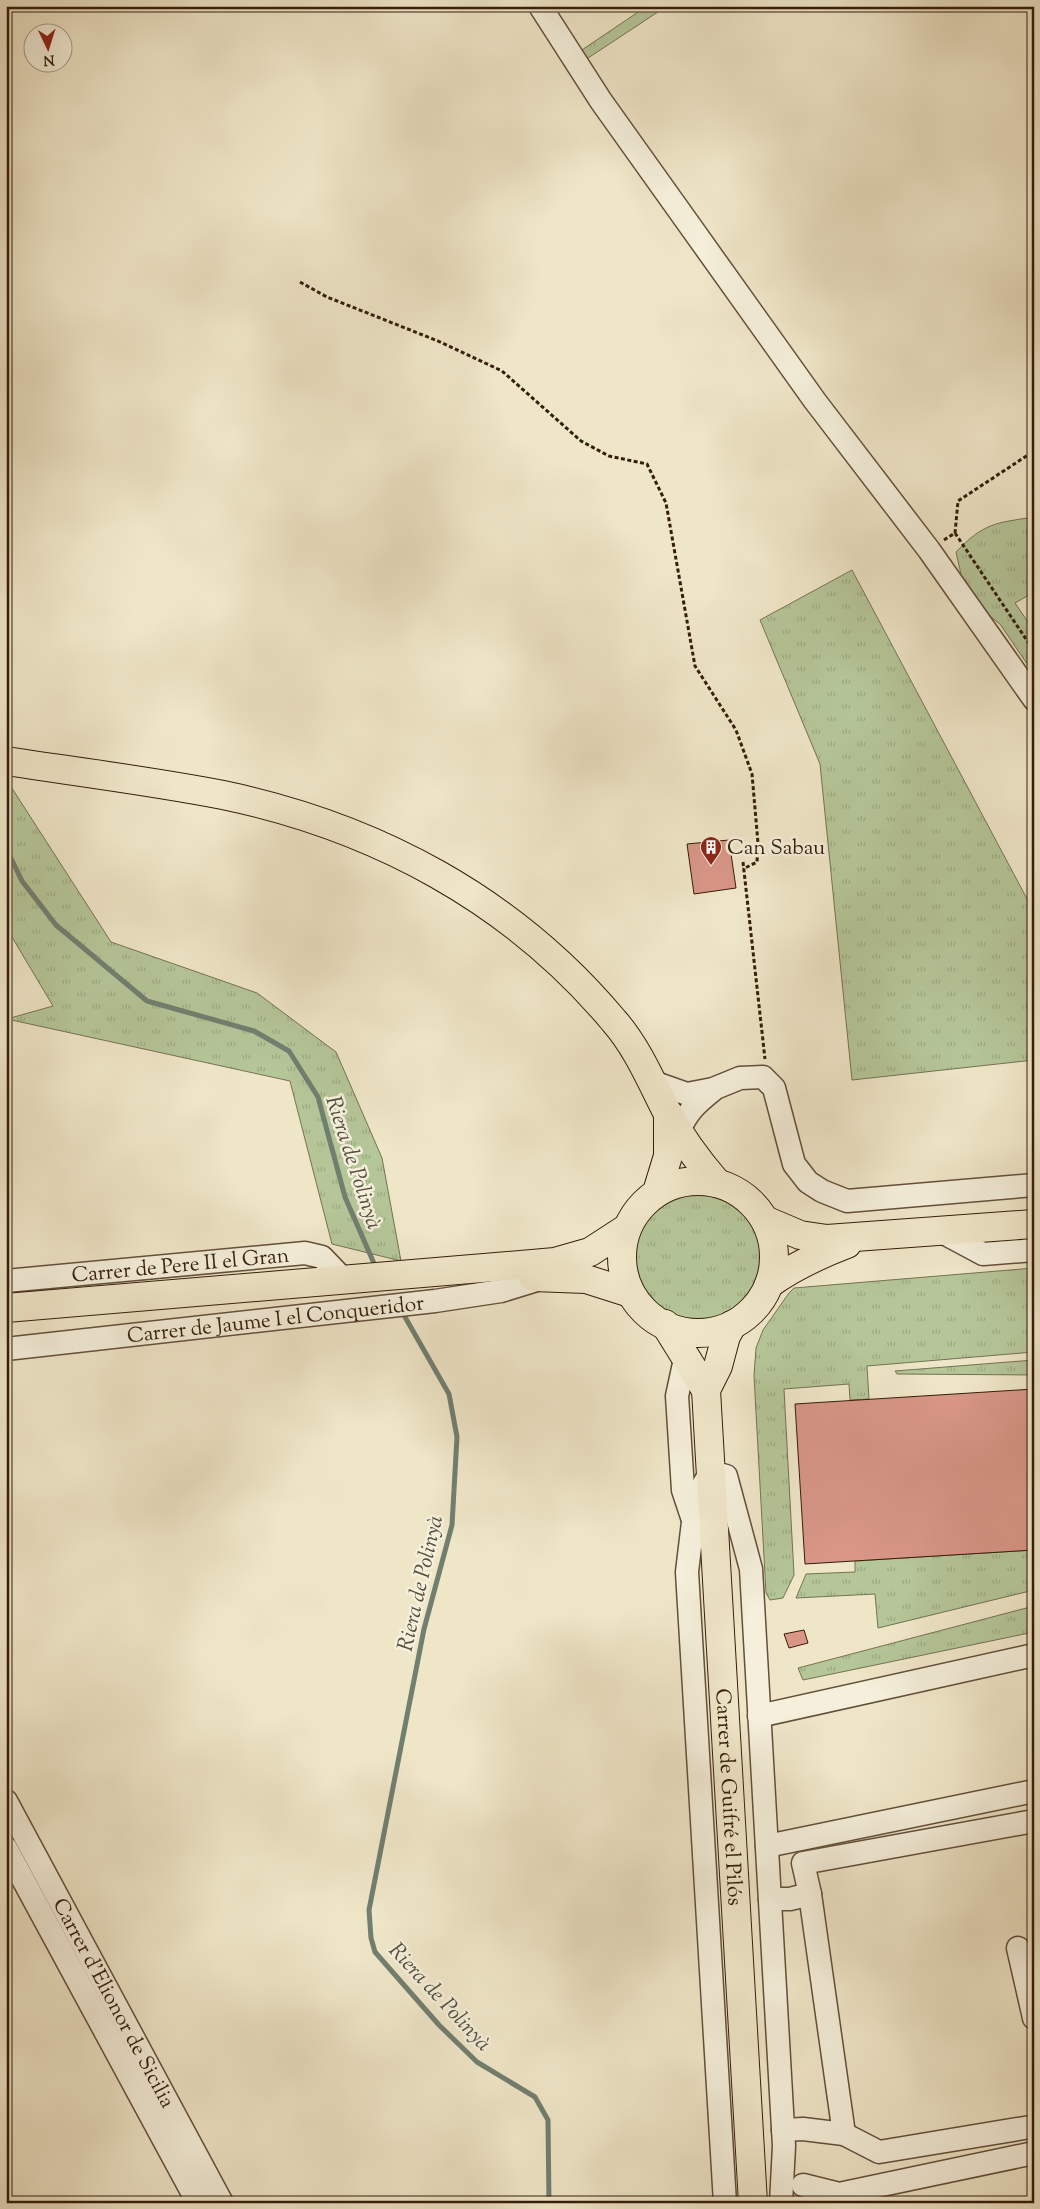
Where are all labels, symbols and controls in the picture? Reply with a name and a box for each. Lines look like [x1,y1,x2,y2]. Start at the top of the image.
north arrow [22,22,72,72]
text: N [42,49,55,69]
place label: Can Sabau [727,834,825,864]
building icon: Can Sabau [699,835,723,866]
water label: Riera de Polinyà [316,1092,389,1234]
street label: Carrer de Pere II el Gran [70,1242,290,1292]
street label: Carrer de Jaume I el Conqueridor [126,1289,426,1352]
water label: Riera de Polinyà [391,1513,453,1655]
street label: Carrer de Guifré el Pilós [706,1688,749,1906]
street label: Carrer d'Elionor de Sicilia [44,1893,181,2114]
water label: Riera de Polinyà [380,1936,498,2060]

